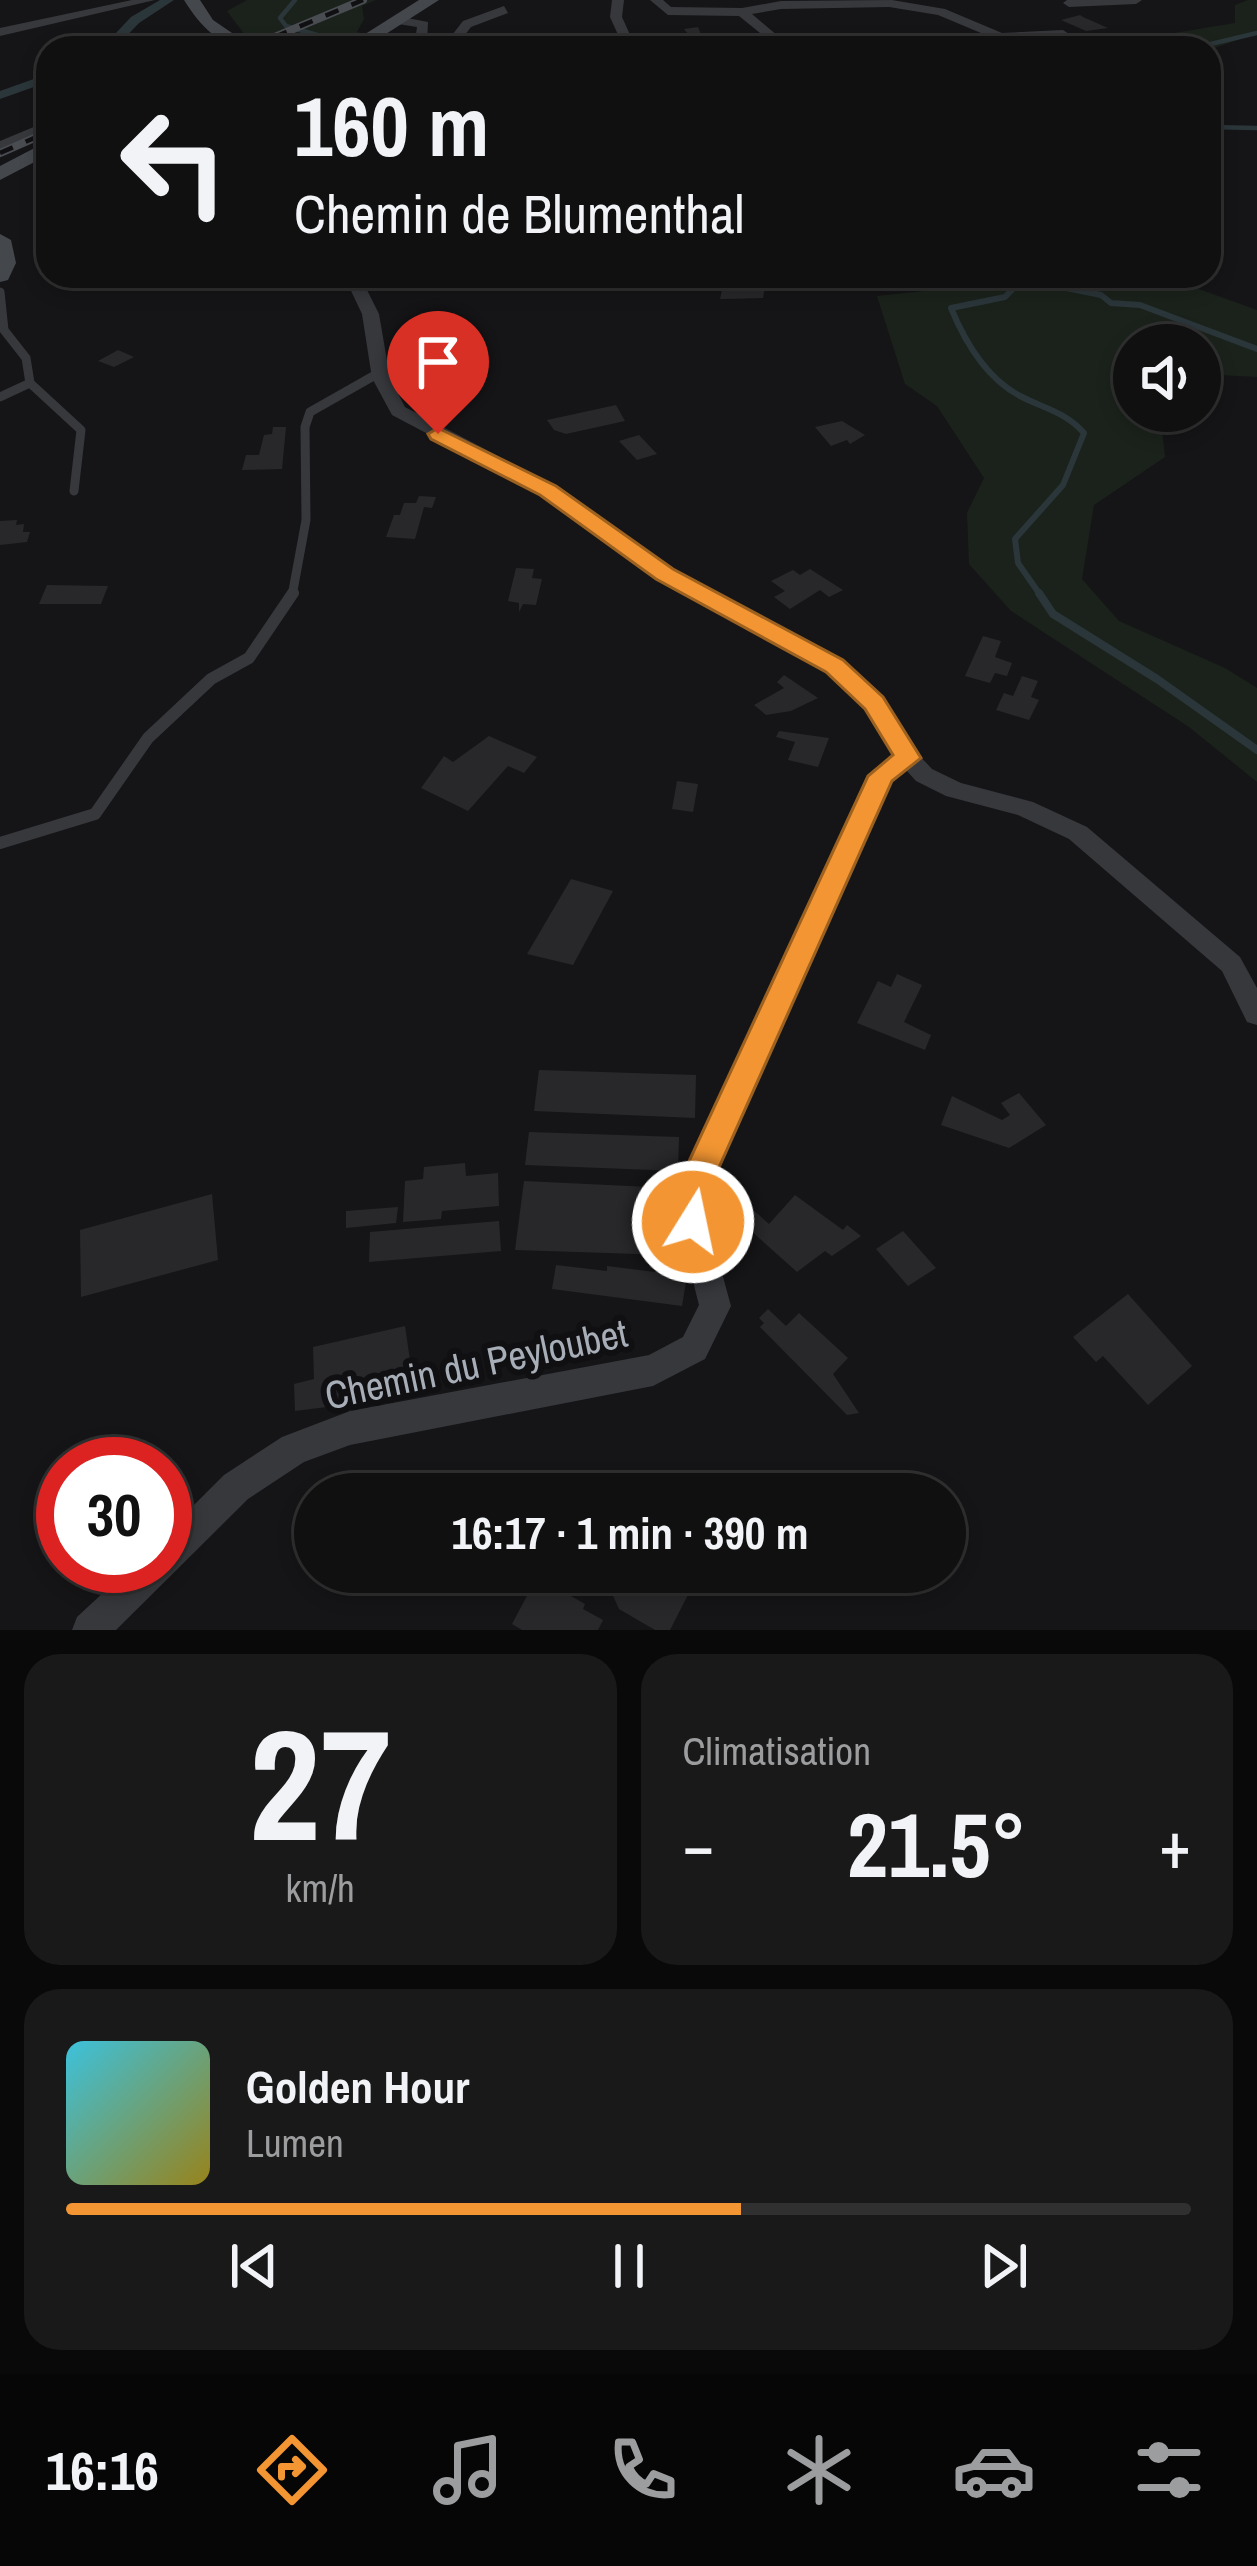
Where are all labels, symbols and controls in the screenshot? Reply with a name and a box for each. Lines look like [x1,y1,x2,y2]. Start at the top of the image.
text: 160 m [294,69,489,182]
icon: left [96,84,252,240]
text: Chemin de Blumenthal [294,177,744,250]
pin [387,311,489,434]
map controls [1113,324,1221,432]
button: sound [1113,324,1221,432]
icon: arrive [405,329,471,395]
position arrow [630,1159,756,1285]
street label: Chemin du Peyloubet [320,1307,632,1421]
speed limit sign: 30 [36,1437,192,1593]
text: 16:17 · 1 min · 390 m [452,1502,808,1563]
text: 27 [249,1679,391,1889]
text: Climatisation [683,1725,871,1777]
text: 21.5° [847,1784,1027,1905]
text: − [683,1800,714,1889]
text: + [1159,1800,1191,1889]
text: km/h [286,1862,355,1914]
text: Golden Hour [246,2056,469,2117]
text: Lumen [246,2117,344,2169]
icon: previous [221,2233,287,2299]
icon: pause [596,2233,662,2299]
icon: next [971,2233,1037,2299]
icon: directions [250,2428,334,2512]
icon: music [426,2428,510,2512]
icon: phone [601,2428,685,2512]
icon: climate [777,2428,861,2512]
icon: car [952,2428,1036,2512]
icon: filters [1127,2428,1211,2512]
text: 16:16 [46,2434,159,2507]

